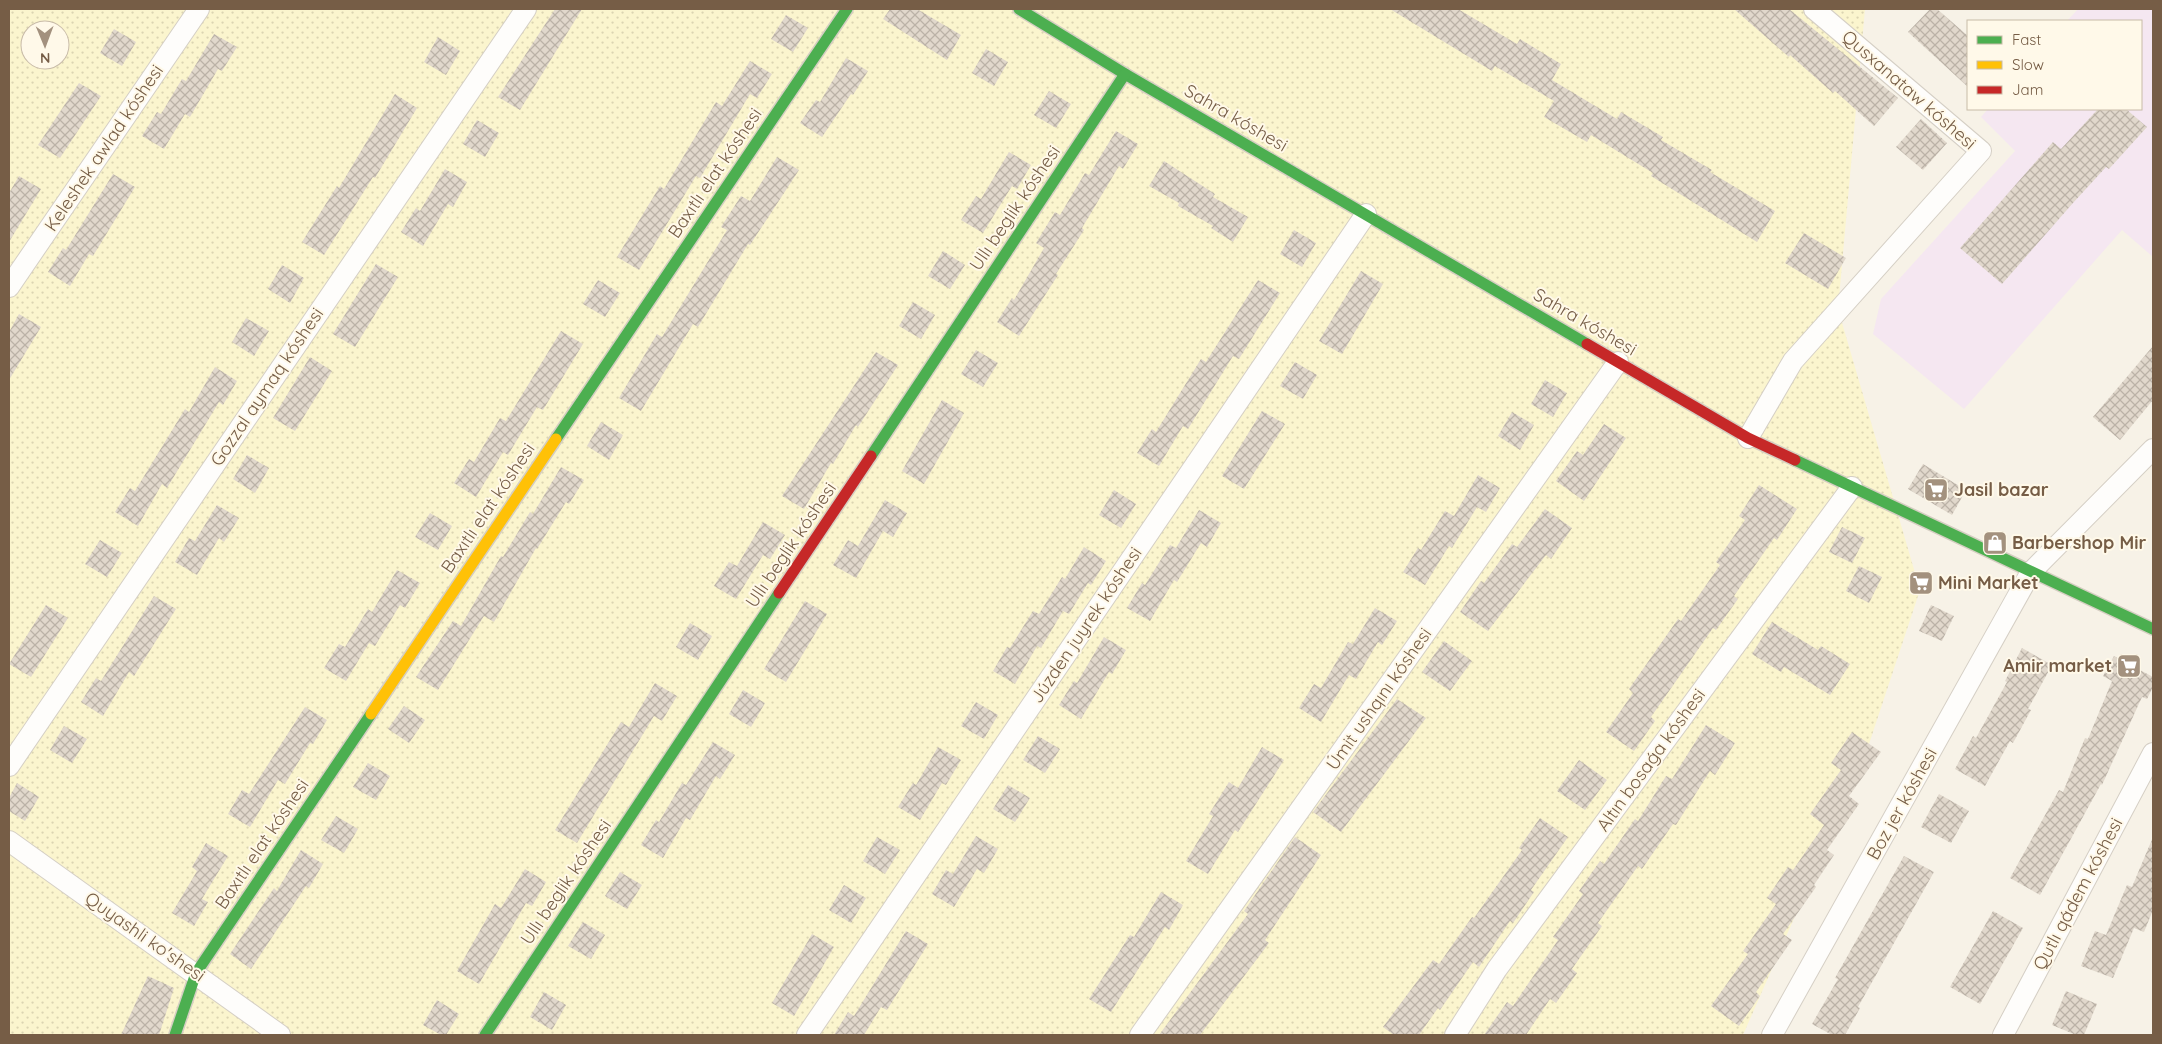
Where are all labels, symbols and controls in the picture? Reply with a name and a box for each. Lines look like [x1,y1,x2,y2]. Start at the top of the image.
north arrow [20,20,70,70]
legend [1967,20,2142,110]
street label: Qusxanataw kóshesi [1837,25,1981,154]
text: Fast [2012,30,2041,49]
text: N [40,49,51,67]
text: Slow [2012,55,2044,74]
street label: Keleshek awlad kóshesi [39,60,168,236]
street label: Sahra kóshesi [1181,79,1292,156]
text: Jam [2012,80,2043,99]
street label: Baxıtlı elat kóshesi [663,103,767,242]
street label: Ullı beglik kóshesi [964,141,1065,275]
street label: Sahra kóshesi [1530,283,1641,360]
street label: Gozzal aymaq kóshesi [205,303,328,470]
street label: Baxıtlı elat kóshesi [436,438,540,577]
supermarket icon: Jasil bazar [1923,477,1949,503]
street label: Ullı beglik kóshesi [740,478,841,612]
place label: Jasil bazar [1954,478,2049,501]
shop icon: Barbershop Mir [1982,530,2008,556]
place label: Barbershop Mir [2012,531,2146,554]
street label: Júzden juyrek kóshesi [1025,542,1146,707]
supermarket icon: Mini Market [1908,570,1934,596]
place label: Mini Market [1938,571,2039,594]
street label: Úmit ushqını kóshesi [1321,623,1436,774]
supermarket icon: Amir market [2116,653,2142,679]
place label: Amir market [2003,654,2112,677]
street label: Altın bosaǵa kóshesi [1591,684,1710,836]
street label: Boz jer kóshesi [1861,744,1942,864]
street label: Baxıtlı elat kóshesi [210,774,314,913]
street label: Qutlı qádem kóshesi [2028,814,2127,974]
street label: Ullı beglik kóshesi [515,815,616,949]
street label: Quyashli ko'shesi [81,887,210,987]

